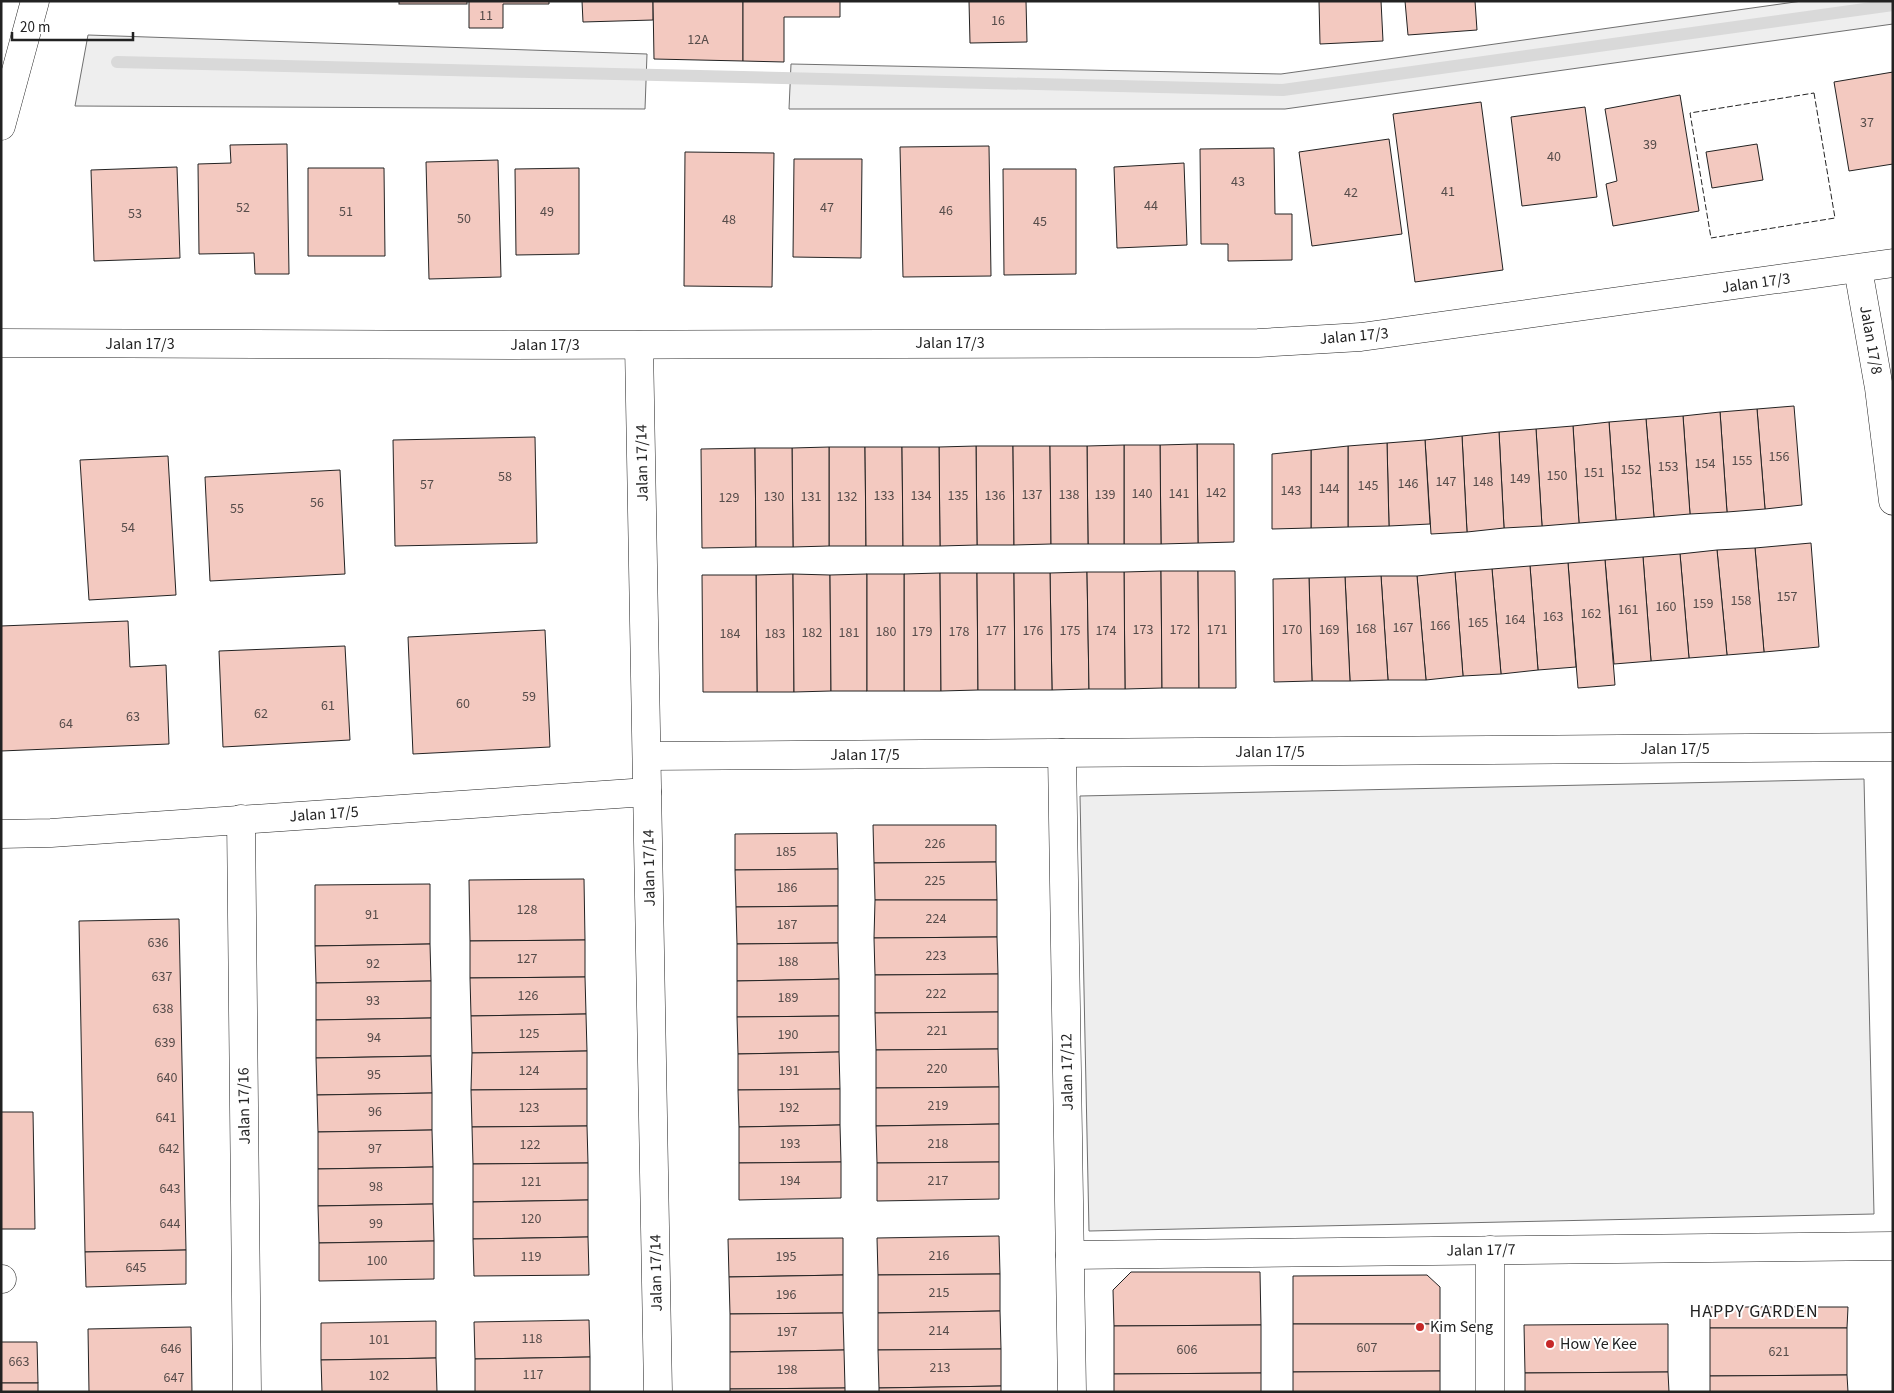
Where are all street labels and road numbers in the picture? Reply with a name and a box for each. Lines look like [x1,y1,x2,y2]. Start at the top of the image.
street label: Jalan 17/3 [1720,267,1792,299]
street label: Jalan 17/8 [1854,304,1888,376]
street label: Jalan 17/3 [1319,322,1390,350]
street label: Jalan 17/3 [915,332,985,354]
street label: Jalan 17/3 [105,333,175,355]
street label: Jalan 17/3 [510,334,580,356]
street label: Jalan 17/14 [630,424,654,502]
street label: Jalan 17/5 [1640,738,1710,760]
street label: Jalan 17/5 [1235,741,1305,763]
street label: Jalan 17/5 [830,744,900,766]
street label: Jalan 17/5 [289,801,359,827]
street label: Jalan 17/14 [637,829,661,907]
street label: Jalan 17/12 [1055,1033,1079,1111]
street label: Jalan 17/16 [232,1067,256,1145]
street label: Jalan 17/14 [644,1234,668,1312]
street label: Jalan 17/7 [1446,1238,1516,1262]

